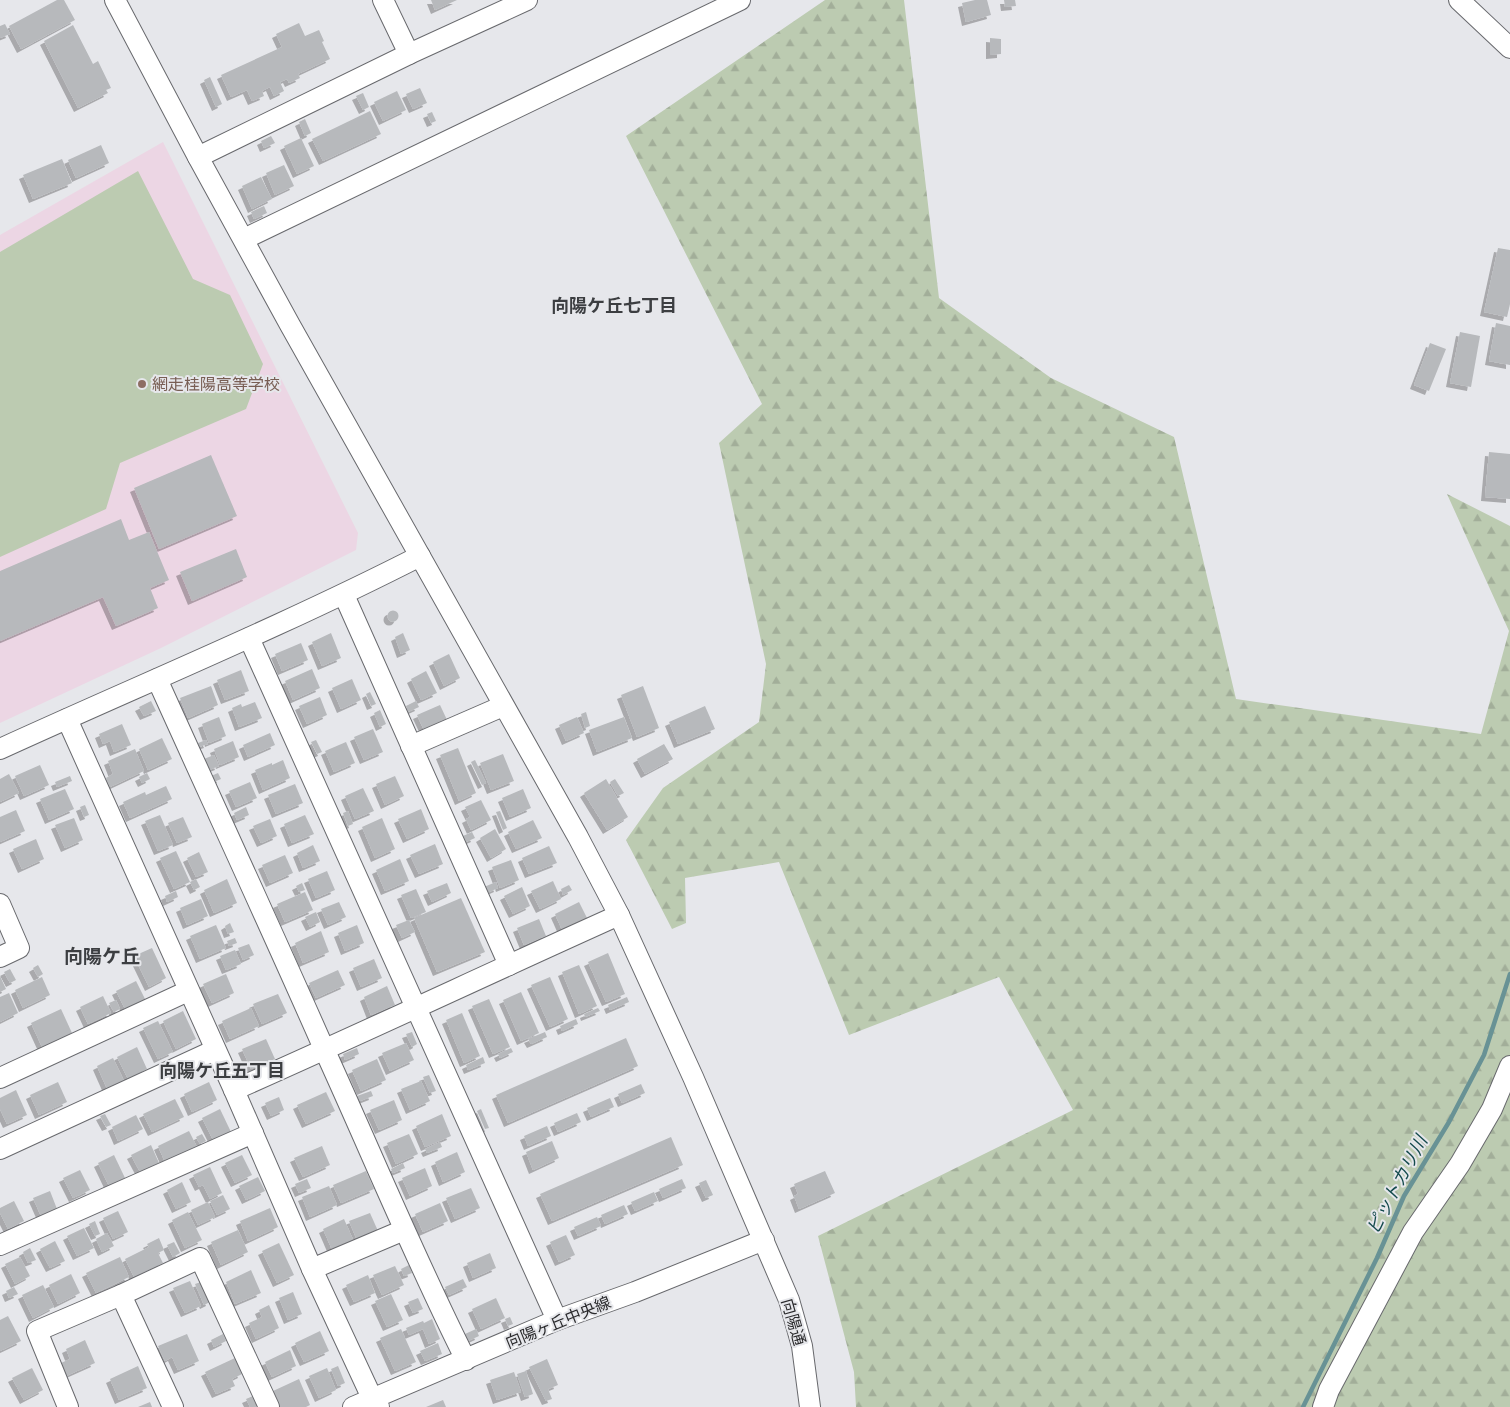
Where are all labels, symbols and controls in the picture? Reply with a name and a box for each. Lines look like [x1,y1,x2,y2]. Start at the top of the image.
district label: 向陽ケ丘七丁目 [551,293,677,320]
place label: 網走桂陽高等学校 [152,373,280,397]
marker: 網走桂陽高等学校 [136,378,148,390]
district label: 向陽ケ丘 [64,943,140,972]
district label: 向陽ケ丘五丁目 [159,1058,285,1085]
water label: ピットカリ川 [1360,1129,1436,1239]
street label: 向陽ヶ丘中央線 [502,1291,615,1355]
street label: 向陽通 [775,1296,811,1349]

